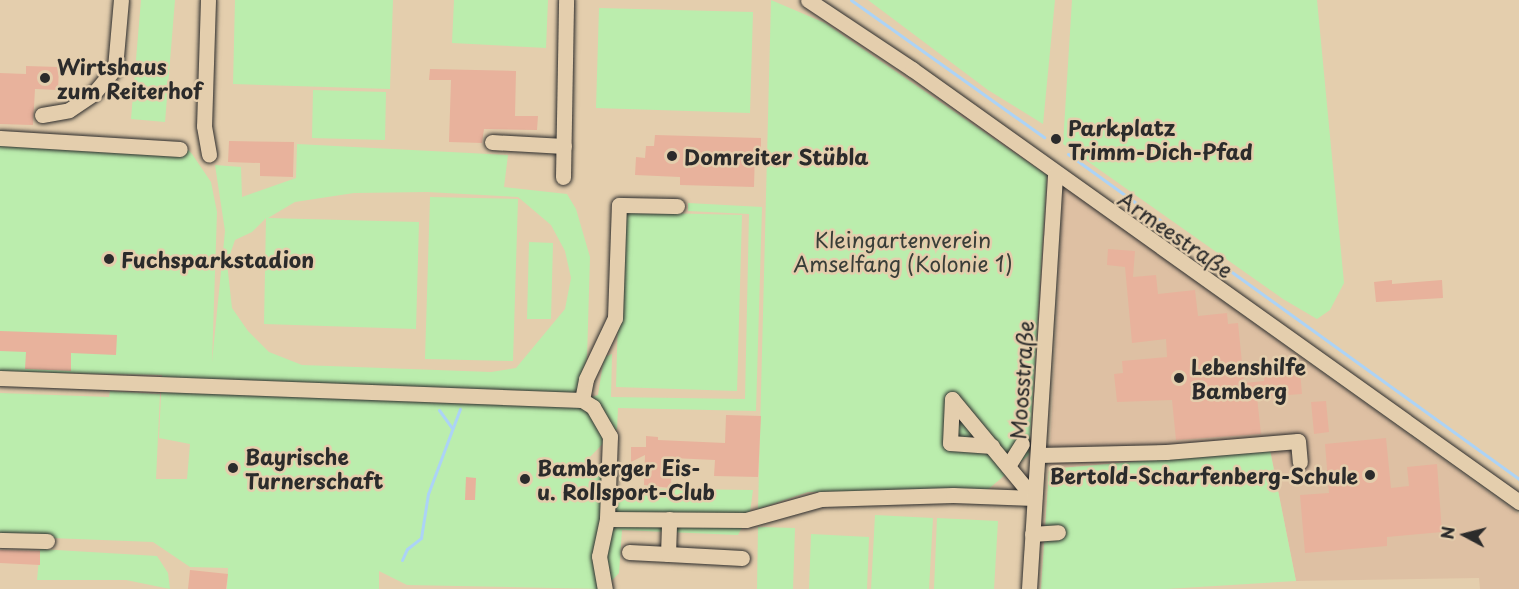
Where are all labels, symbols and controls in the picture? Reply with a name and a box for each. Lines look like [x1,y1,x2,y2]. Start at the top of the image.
place label: Wirtshaus zum Reiterhof [57,53,205,103]
marker: Wirtshaus zum Reiterhof [38,71,52,85]
place label: Parkplatz Trimm-Dich-Pfad [1068,114,1253,164]
marker: Parkplatz Trimm-Dich-Pfad [1049,132,1063,146]
place label: Domreiter Stübla [684,143,869,169]
marker: Domreiter Stübla [665,149,679,163]
street label: Armeestraße [1114,185,1238,283]
park label: Kleingartenverein Amselfang (Kolonie 1) [793,226,1013,276]
place label: Fuchsparkstadion [121,246,314,272]
marker: Fuchsparkstadion [102,252,116,266]
street label: Moosstraße [1004,320,1038,440]
place label: Lebenshilfe Bamberg [1191,353,1306,403]
marker: Lebenshilfe Bamberg [1172,371,1186,385]
place label: Bayrische Turnerschaft [245,443,383,493]
place label: Bamberger Eis- u. Rollsport-Club [537,454,714,504]
marker: Bayrische Turnerschaft [226,461,240,475]
place label: Bertold-Scharfenberg-Schule [1049,462,1358,488]
marker: Bertold-Scharfenberg-Schule [1363,468,1377,482]
marker: Bamberger Eis- u. Rollsport-Club [518,472,532,486]
north arrow [1435,505,1495,565]
text: N [1434,525,1460,541]

